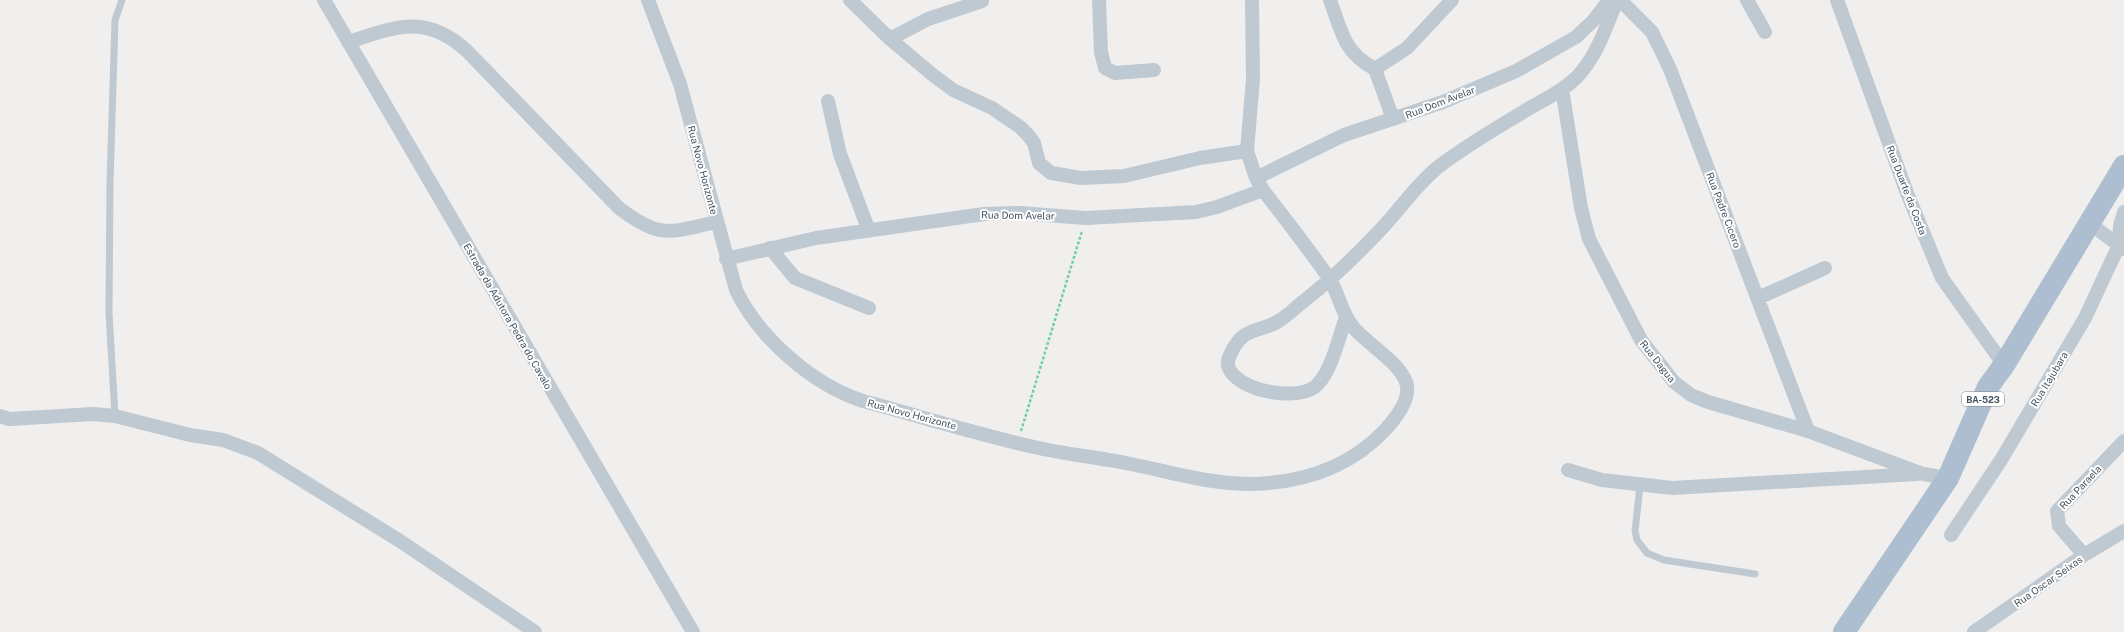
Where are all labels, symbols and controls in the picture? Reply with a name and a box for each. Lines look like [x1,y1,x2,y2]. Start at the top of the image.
street label: Rua Dom Avelar [1403,83,1477,121]
street label: Rua Novo Horizonte [685,124,721,216]
street label: Rua Duarte da Costa [1884,144,1930,236]
street label: Rua Padre Cicero [1704,170,1744,250]
street label: Rua Dom Avelar [981,208,1055,222]
street label: Estrada da Adutora Pedra do Cavalo [461,241,555,391]
street label: Rua Dagua [1638,337,1678,385]
street label: Rua Itajubara [2028,349,2070,409]
road number: BA-523 [1962,392,2004,406]
street label: Rua Novo Horizonte [866,396,958,432]
street label: Rua Paraela [2057,463,2103,511]
street label: Rua Oscar Seixas [2011,553,2085,609]

